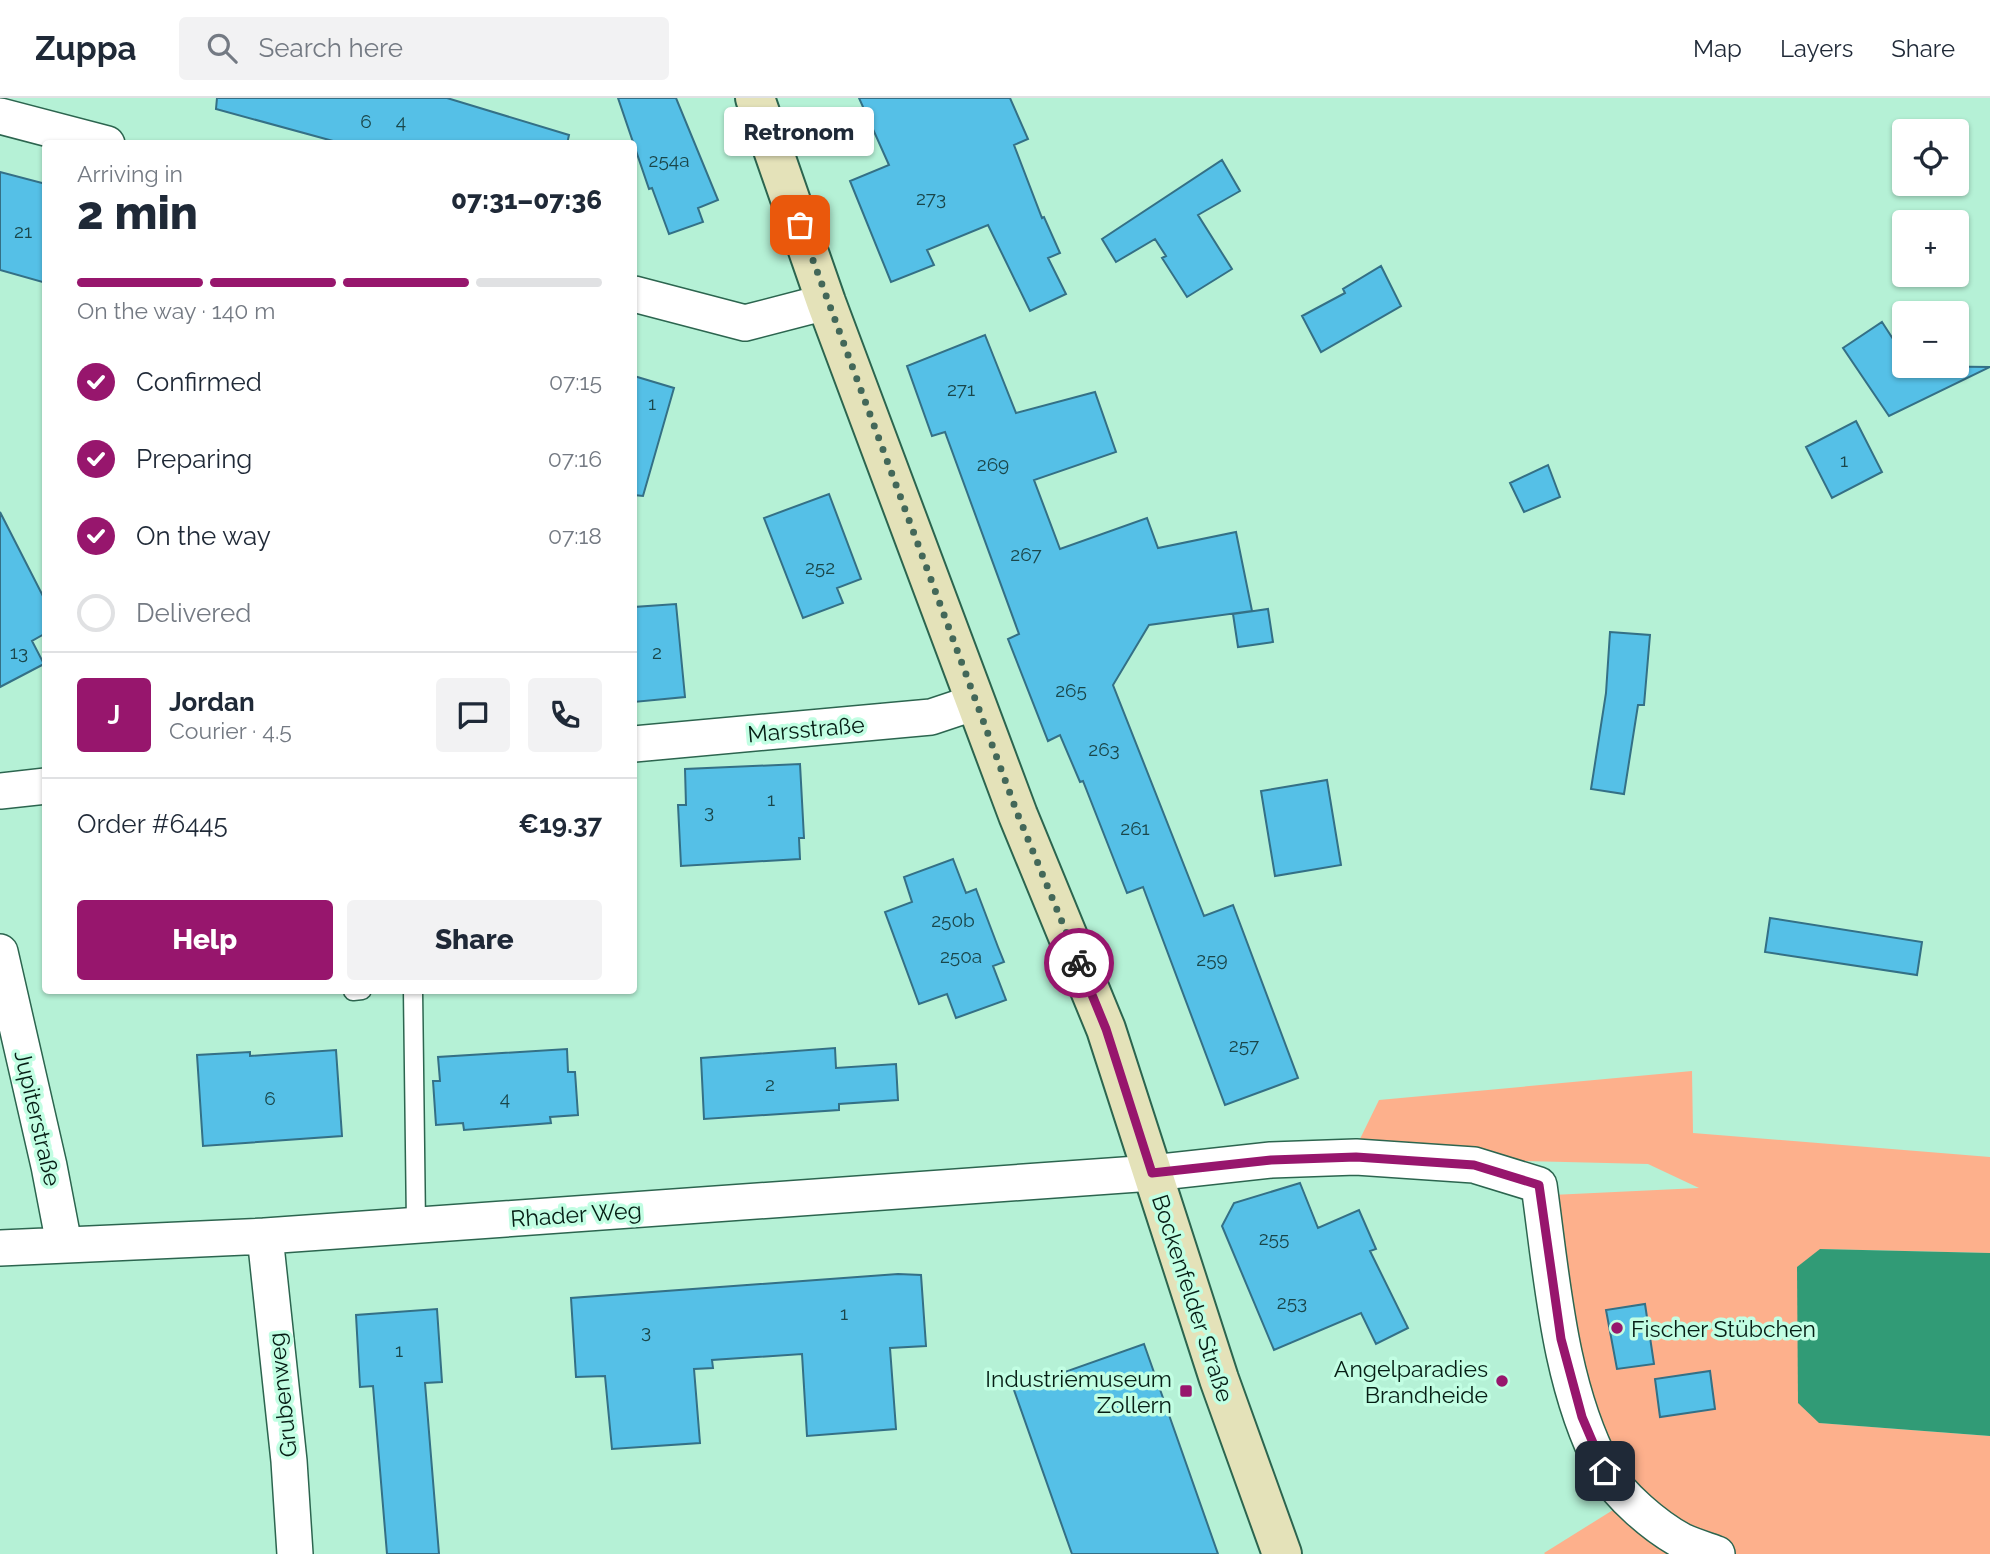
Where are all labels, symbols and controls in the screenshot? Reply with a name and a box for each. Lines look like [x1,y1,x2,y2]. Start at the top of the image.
search box [179,17,669,80]
text: Zuppa [35,29,137,68]
icon: search [203,29,241,67]
text: Search here [259,33,403,63]
text: Map [1693,34,1742,63]
text: Layers [1780,34,1853,63]
text: Share [1891,34,1955,63]
callout: Retronom [725,106,875,155]
house number: 6 [360,110,372,132]
house number: 4 [396,110,406,132]
text: Retronom [744,118,854,145]
map controls [1892,119,1969,378]
button: locate [1892,119,1969,196]
house number: 254a [649,149,689,171]
text: Arriving in [77,160,183,187]
text: 07:31–07:36 [451,185,602,215]
text: 2 min [77,186,198,240]
house number: 273 [916,187,946,209]
pin [770,195,830,255]
icon: bag [781,206,819,244]
button: + [1892,210,1969,287]
house number: 21 [14,220,32,242]
text: On the way · 140 m [77,297,275,324]
button: − [1892,301,1969,378]
icon: check [77,363,115,401]
text: Confirmed [136,367,262,397]
text: 07:15 [549,368,602,395]
house number: 271 [947,378,975,400]
house number: 1 [648,392,656,414]
icon: check [77,440,115,478]
text: Preparing [136,444,252,474]
text: 07:16 [548,445,602,472]
house number: 1 [1840,449,1848,471]
house number: 269 [977,453,1009,475]
icon: check [77,517,115,555]
text: On the way [136,521,271,551]
text: 07:18 [548,522,602,549]
house number: 267 [1010,543,1042,565]
house number: 252 [805,556,835,578]
text: Delivered [136,598,251,628]
house number: 13 [10,641,28,663]
house number: 2 [652,641,662,663]
button: chat [436,678,510,752]
button: phone [528,678,602,752]
house number: 265 [1055,679,1087,701]
text: Jordan [169,687,255,717]
text: J [108,700,120,730]
street label: Marsstraße [746,710,866,748]
text: Courier · 4.5 [169,717,292,744]
house number: 263 [1088,738,1120,760]
house number: 1 [767,788,775,810]
house number: 3 [704,800,714,822]
text: Order #6445 [77,809,228,839]
text: €19.37 [518,809,602,839]
house number: 261 [1120,817,1150,839]
button: Help [77,900,333,980]
button: Share [347,900,602,980]
house number: 250b [931,909,975,931]
courier [1044,928,1114,998]
icon: bike [1060,944,1098,982]
house number: 250a [940,945,982,967]
house number: 259 [1196,948,1228,970]
house number: 257 [1229,1034,1259,1056]
street label: Jupiterstraße [9,1048,67,1188]
house number: 2 [765,1073,775,1095]
house number: 6 [264,1087,276,1109]
house number: 4 [500,1087,510,1109]
street label: Bockenfelder Straße [1147,1191,1239,1405]
street label: Rhader Weg [509,1196,643,1232]
house number: 255 [1259,1227,1289,1249]
house number: 253 [1277,1291,1307,1313]
house number: 1 [840,1302,848,1324]
place label: Fischer Stübchen [1631,1315,1816,1342]
house number: 3 [641,1320,651,1342]
marker: Fischer Stübchen [1609,1320,1625,1336]
street label: Grubenweg [262,1331,302,1459]
house number: 1 [395,1339,403,1361]
place label: Angelparadies Brandheide [1334,1355,1488,1408]
place label: Industriemuseum Zollern [985,1365,1172,1418]
marker: Angelparadies Brandheide [1494,1373,1510,1389]
marker: Industriemuseum Zollern [1178,1383,1194,1399]
pin [1575,1441,1635,1501]
icon: home [1586,1452,1624,1490]

